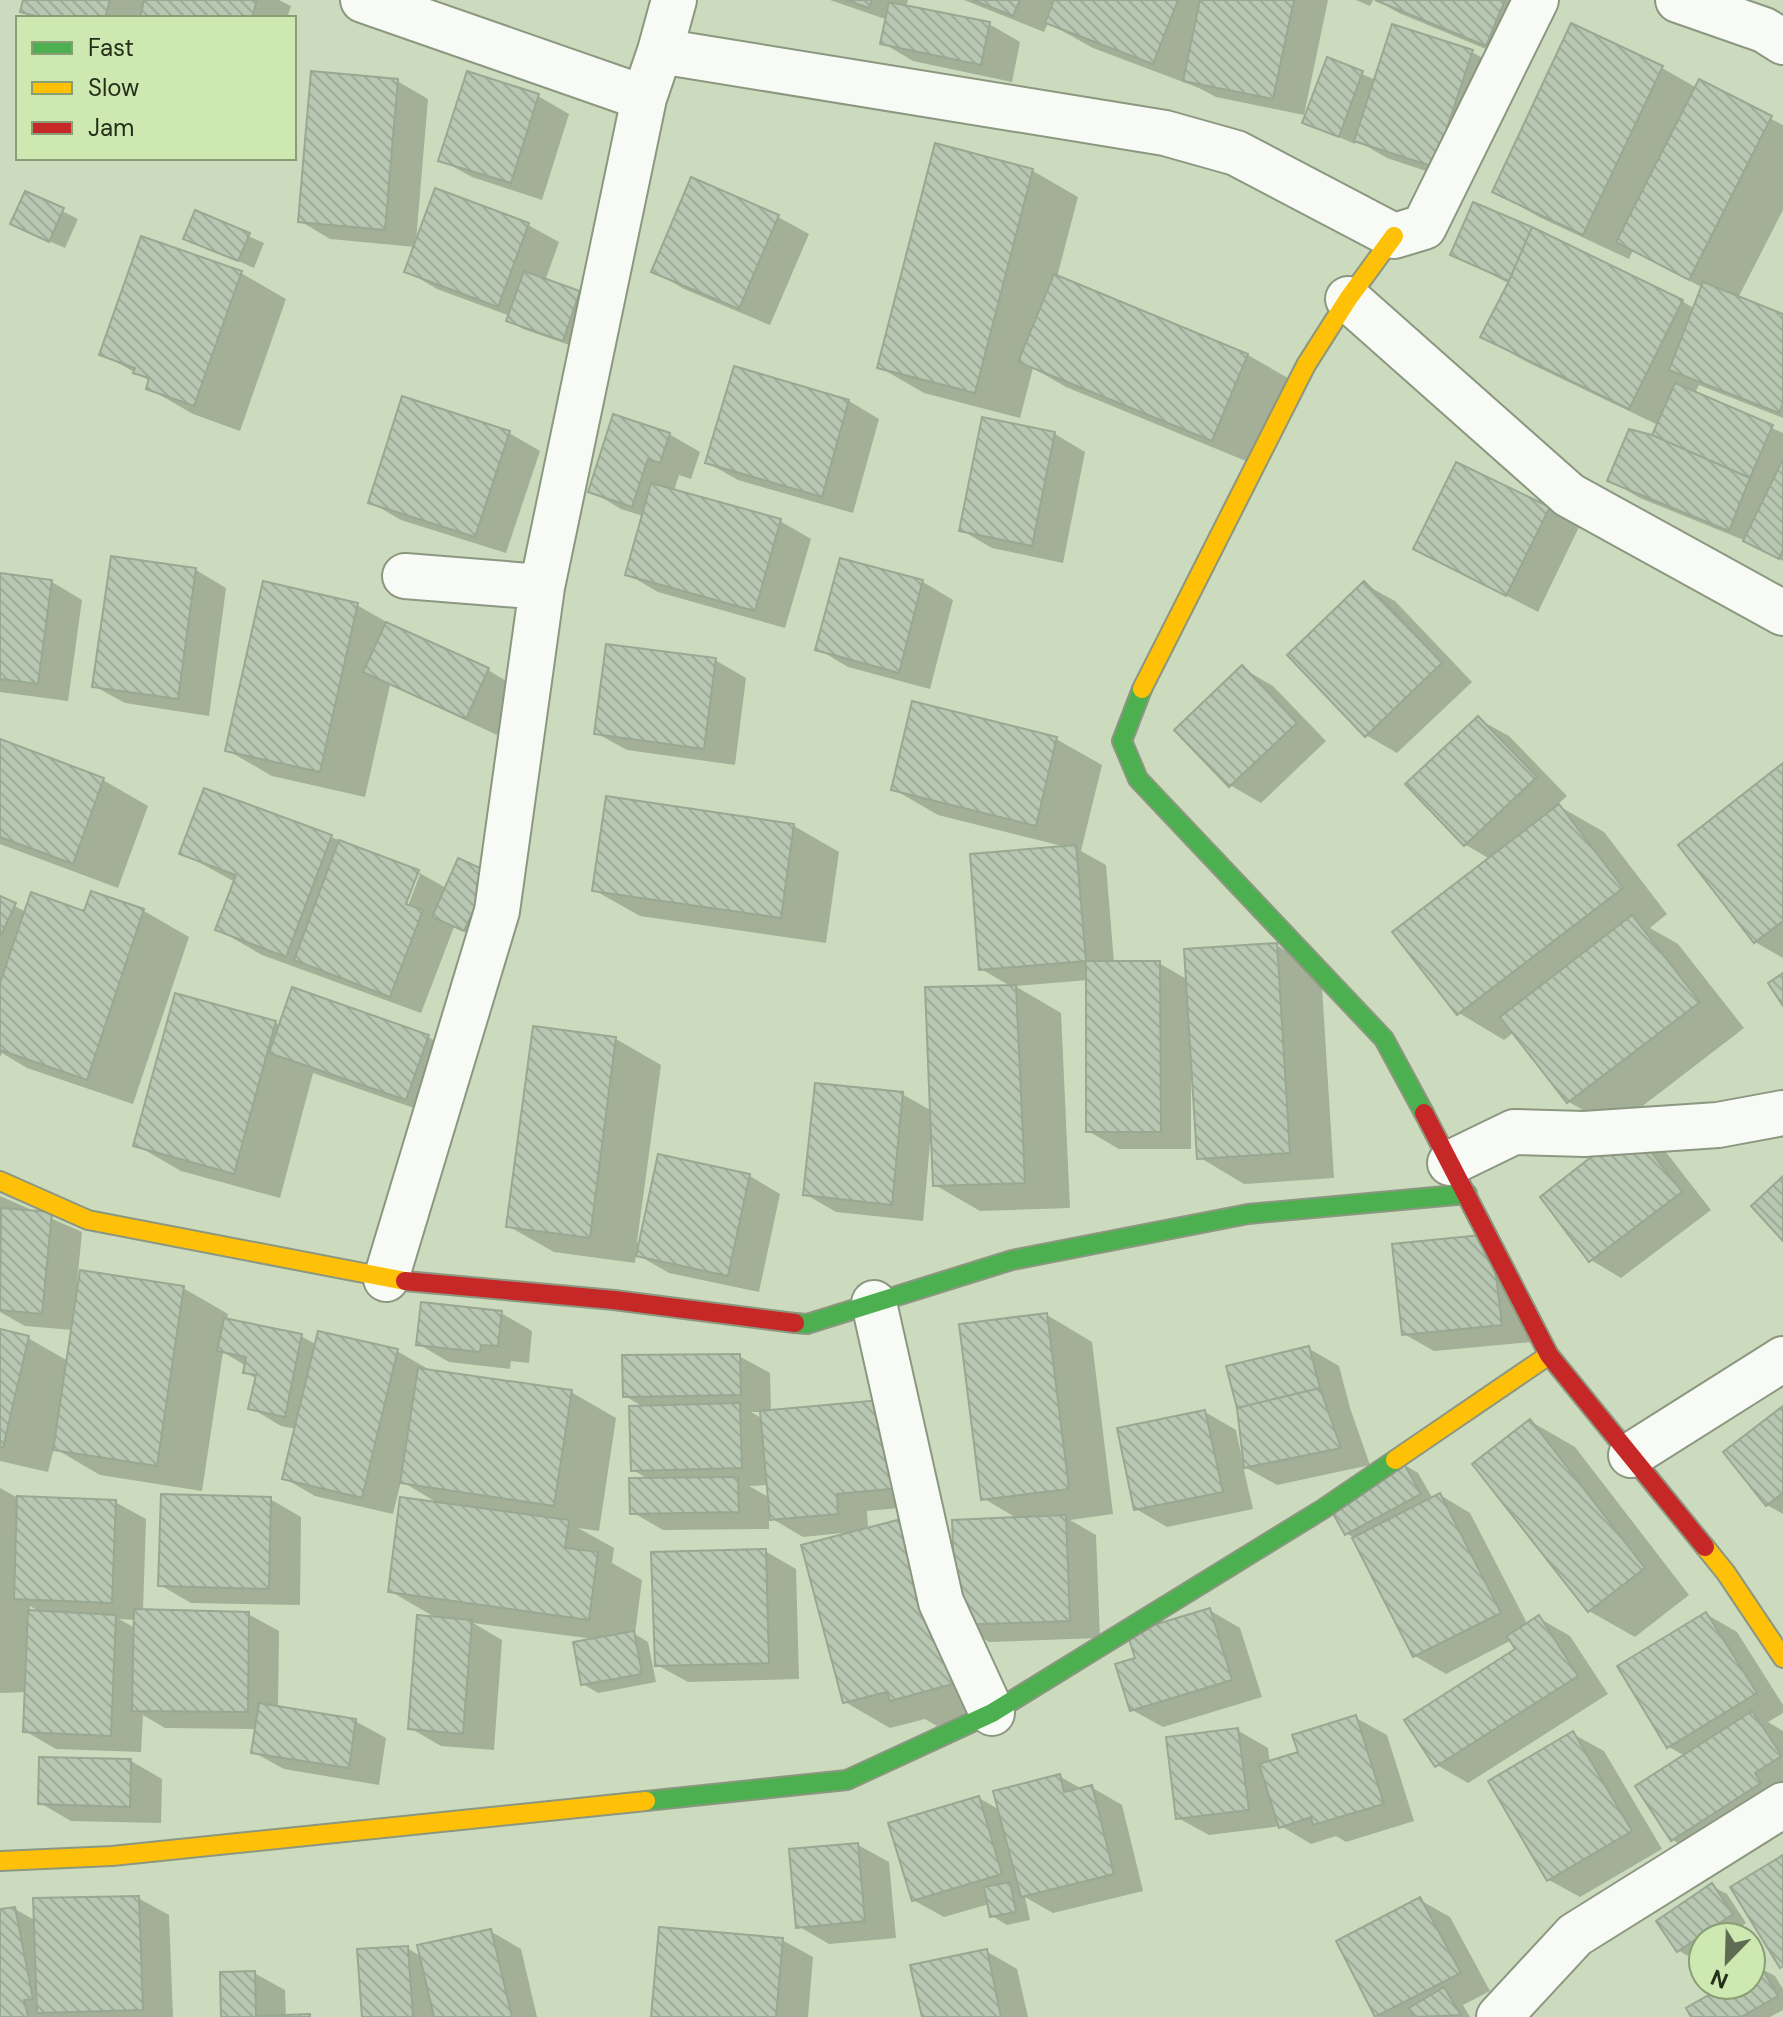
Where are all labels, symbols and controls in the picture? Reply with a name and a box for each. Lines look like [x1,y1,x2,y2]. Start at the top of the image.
legend [16,16,296,160]
text: Fast [88,32,134,63]
text: Slow [88,72,139,103]
text: Jam [88,112,134,143]
north arrow [1687,1921,1767,2001]
text: N [1706,1962,1732,1995]

